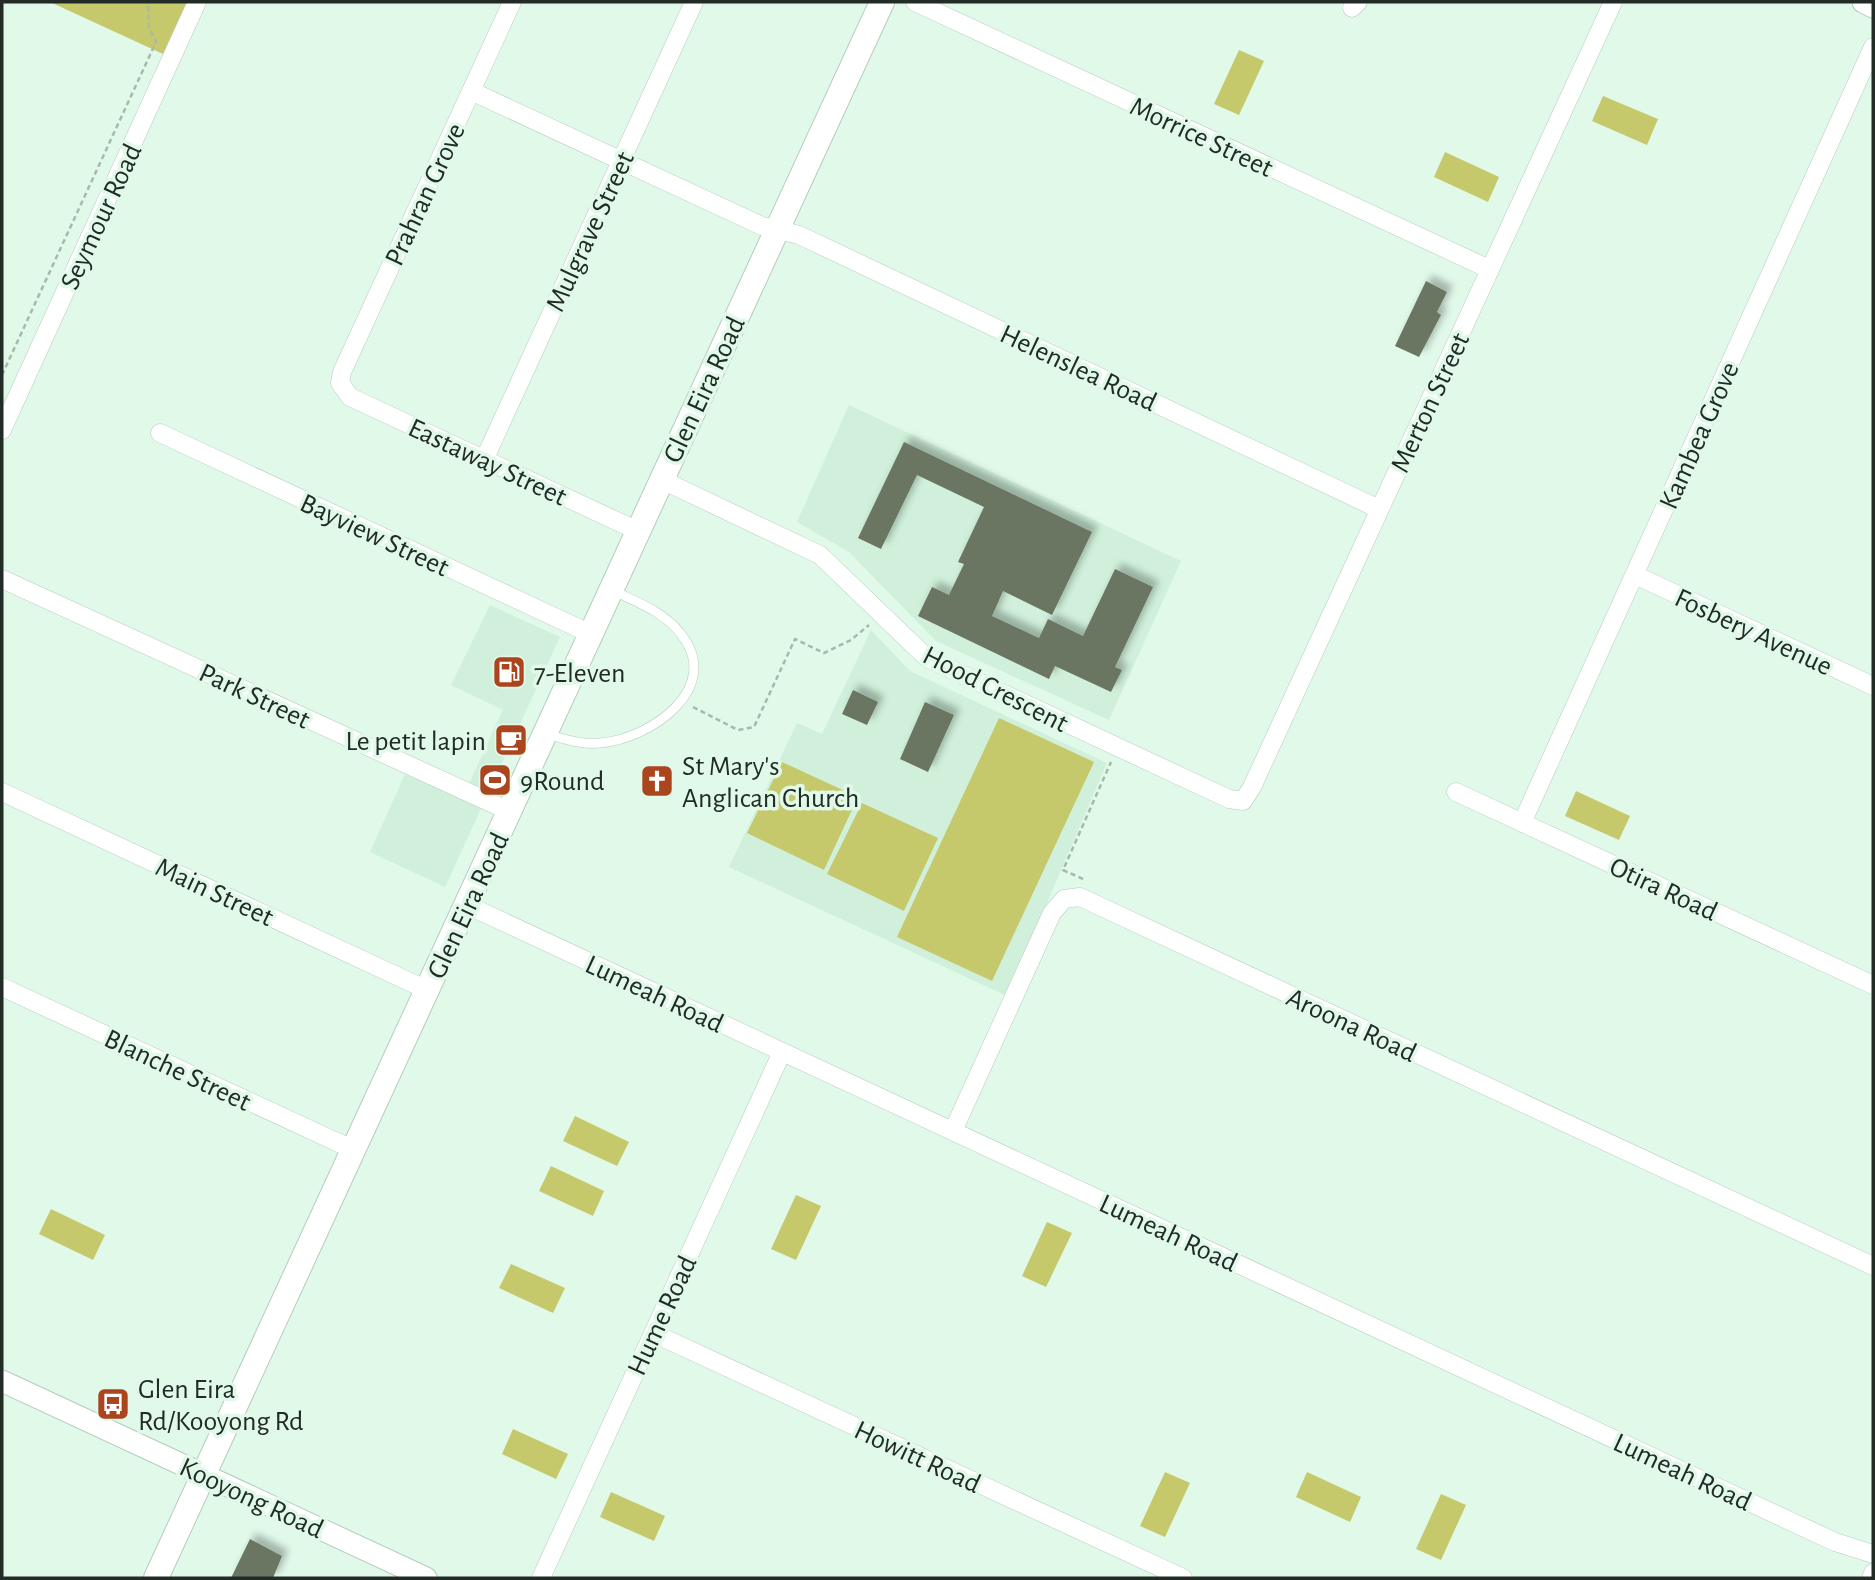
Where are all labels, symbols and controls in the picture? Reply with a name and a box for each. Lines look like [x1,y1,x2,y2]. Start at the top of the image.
street label: Morrice Street [1125,93,1277,183]
street label: Prahran Grove [381,119,471,270]
street label: Seymour Road [56,140,148,294]
street label: Mulgrave Street [542,148,640,316]
street label: Glen Eira Road [659,312,751,467]
street label: Helenslea Road [996,320,1161,417]
street label: Merton Street [1386,329,1475,477]
street label: Kambea Grove [1655,358,1745,514]
street label: Eastaway Street [404,414,571,512]
street label: Bayview Street [296,489,453,582]
street label: Fosbery Avenue [1670,584,1836,681]
street label: Hood Crescent [918,641,1072,738]
fuel station icon: 7-Eleven [490,653,528,691]
street label: Park Street [194,659,314,735]
place label: 7-Eleven [534,660,626,688]
cafe icon: Le petit lapin [492,721,530,759]
place label: Le petit lapin [345,728,486,756]
place label: St Mary's Anglican Church [682,753,859,813]
sports icon: 9Round [476,761,514,799]
church icon: St Mary's Anglican Church [638,762,676,800]
place label: 9Round [520,768,604,796]
street label: Glen Eira Road [423,828,515,983]
street label: Main Street [151,853,277,932]
street label: Otira Road [1605,853,1721,927]
street label: Lumeah Road [581,951,727,1039]
street label: Aroona Road [1282,984,1420,1068]
street label: Blanche Street [100,1025,255,1117]
street label: Lumeah Road [1095,1190,1241,1278]
street label: Hume Road [623,1252,703,1380]
place label: Glen Eira Rd/Kooyong Rd [138,1376,304,1436]
bus stop icon: Glen Eira Rd/Kooyong Rd [94,1385,132,1423]
street label: Howitt Road [850,1416,985,1499]
street label: Lumeah Road [1609,1429,1755,1517]
street label: Kooyong Road [175,1453,327,1544]

